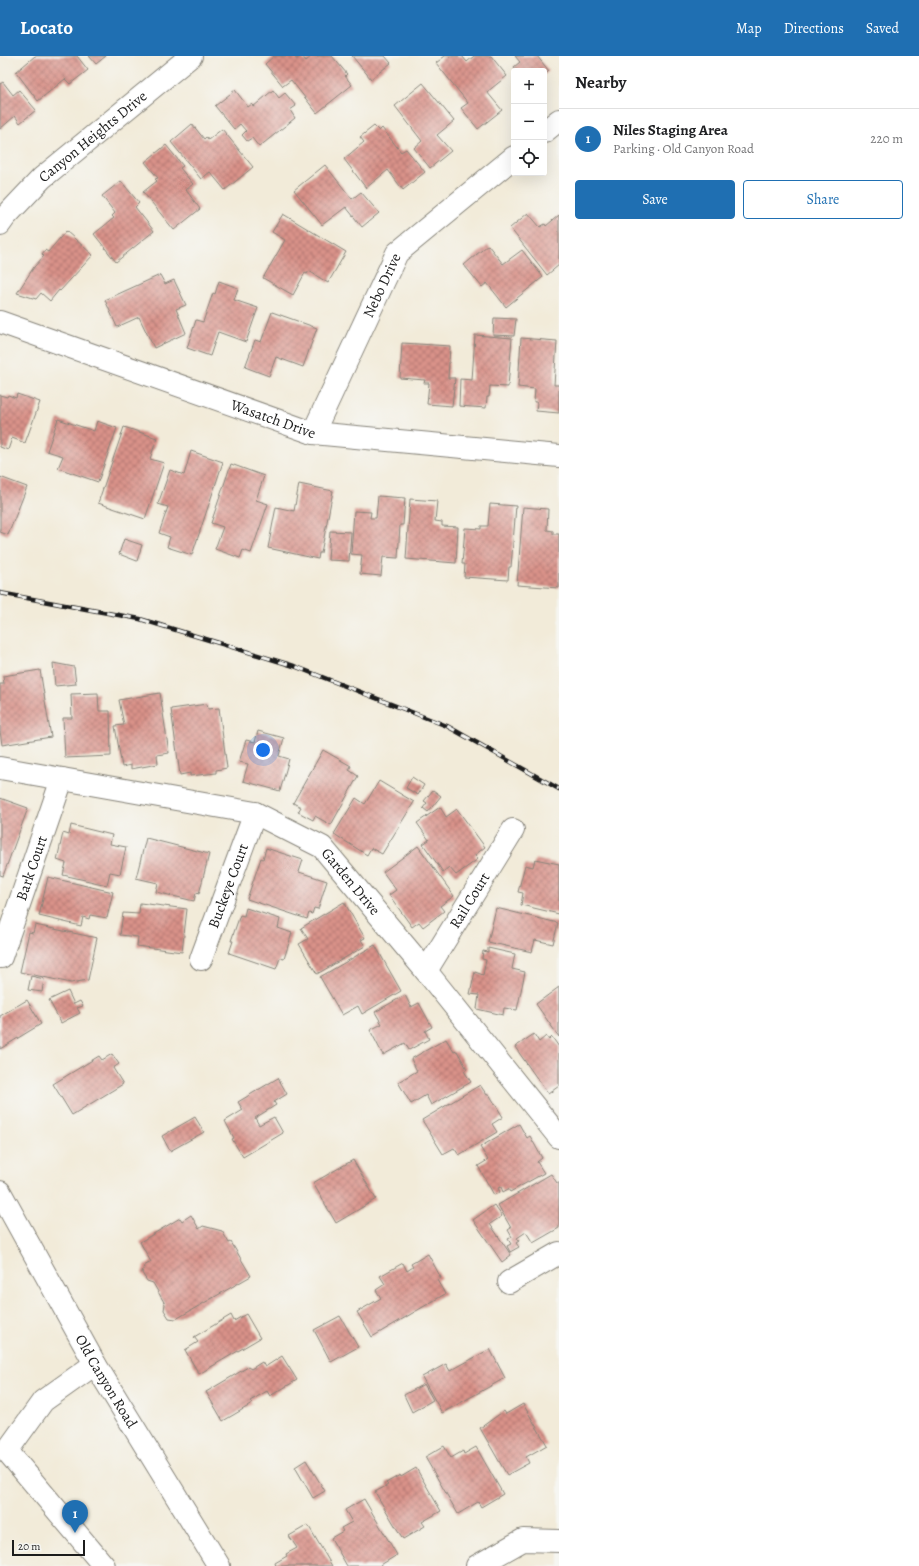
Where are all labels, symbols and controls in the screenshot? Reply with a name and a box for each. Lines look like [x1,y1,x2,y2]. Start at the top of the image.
text: Locato [20,15,73,41]
text: Map [736,19,762,38]
text: Directions [784,19,844,38]
text: Saved [866,19,899,38]
map controls [511,68,547,176]
button: + [511,68,547,104]
text: Nearby [575,71,626,94]
street label: Canyon Heights Drive [34,86,151,187]
button: − [511,104,547,140]
text: Niles Staging Area [613,120,728,140]
text: 1 [586,130,590,147]
text: 220 m [870,130,903,147]
button: locate [511,140,547,176]
text: Parking · Old Canyon Road [613,140,754,157]
button: Save [575,180,735,219]
button: Share [743,180,903,219]
street label: Nebo Drive [358,250,406,321]
street label: Wasatch Drive [227,394,319,443]
your location [253,740,273,760]
street label: Bark Court [11,833,52,903]
street label: Buckeye Court [203,841,253,931]
street label: Garden Drive [317,844,385,920]
street label: Rail Court [445,869,494,932]
street label: Old Canyon Road [71,1331,142,1433]
pin: 1 [62,1500,88,1533]
scale bar [12,1538,85,1557]
text: 20 m [18,1539,40,1554]

